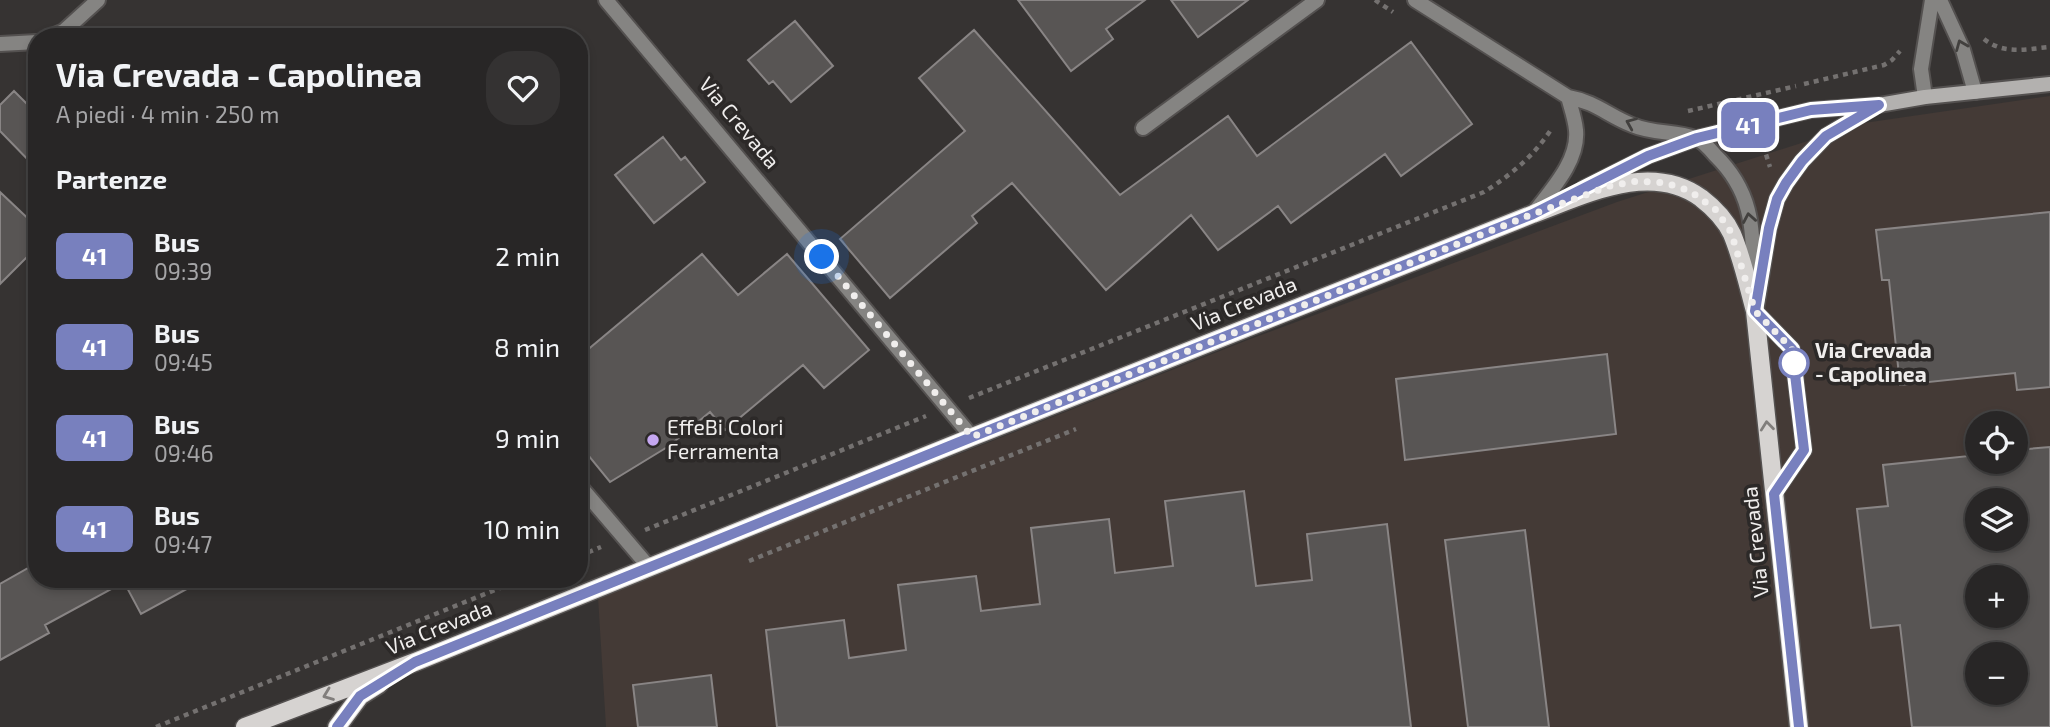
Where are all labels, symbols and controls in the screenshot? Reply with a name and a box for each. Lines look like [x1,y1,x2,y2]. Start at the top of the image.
one-way arrow [1955,39,1969,51]
button: heart [486,51,560,125]
text: Via Crevada - Capolinea [56,54,422,94]
street label: Via Crevada [695,71,786,173]
text: A piedi · 4 min · 250 m [56,100,279,128]
line badge: 41 [1716,102,1780,148]
text: 41 [1735,110,1761,139]
one-way arrow [1626,117,1638,131]
text: Partenze [56,163,167,194]
one-way arrow [1743,212,1758,224]
text: Bus [154,226,200,257]
your location [804,239,839,274]
text: 2 min [495,240,560,271]
text: 41 [82,241,107,270]
text: 09:39 [154,257,212,285]
street label: Via Crevada [1187,270,1300,335]
text: Bus [154,317,200,348]
text: 8 min [494,331,560,362]
text: 41 [82,332,107,361]
place label: Via Crevada - Capolinea [1815,337,1932,386]
text: 09:45 [154,348,213,376]
marker: Via Crevada - Capolinea [1779,348,1809,378]
text: Bus [154,408,200,439]
map controls [1965,411,2028,705]
button: locate [1965,411,2028,474]
place label: EffeBi Colori Ferramenta [667,414,783,463]
one-way arrow [1760,420,1775,431]
text: 9 min [495,422,560,453]
text: 41 [82,423,107,452]
marker: EffeBi Colori Ferramenta [645,432,661,448]
text: 09:46 [154,439,214,467]
street label: Via Crevada [1736,485,1773,599]
button: layers [1965,488,2028,551]
text: Bus [154,499,200,530]
text: 10 min [484,513,560,544]
text: 41 [82,514,107,543]
text: 09:47 [154,530,212,558]
button: + [1965,565,2028,628]
street label: Via Crevada [382,594,495,659]
button: − [1965,642,2028,705]
one-way arrow [322,687,334,701]

